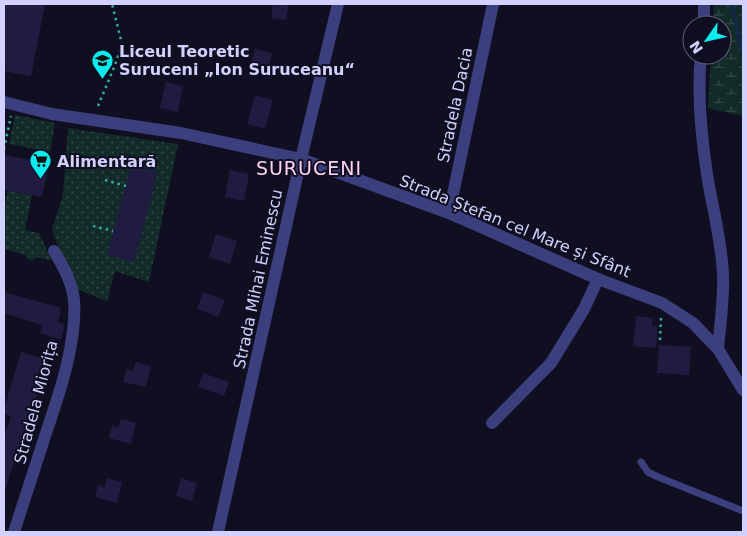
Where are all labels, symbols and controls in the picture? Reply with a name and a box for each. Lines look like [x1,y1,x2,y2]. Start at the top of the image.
north arrow [682,15,732,65]
text: N [686,38,706,57]
place label: Liceul Teoretic Suruceni „Ion Suruceanu“ [119,42,355,79]
street label: Stradela Dacia [434,46,476,164]
school or university icon: Liceul Teoretic Suruceni „Ion Suruceanu“ [91,48,115,79]
supermarket icon: Alimentară [29,149,53,180]
place label: Alimentară [57,152,156,171]
district label: SURUCENI [256,157,362,179]
street label: Strada Ștefan cel Mare și Sfânt [397,171,633,281]
street label: Strada Mihai Eminescu [230,188,286,370]
street label: Stradela Miorița [10,338,62,466]

